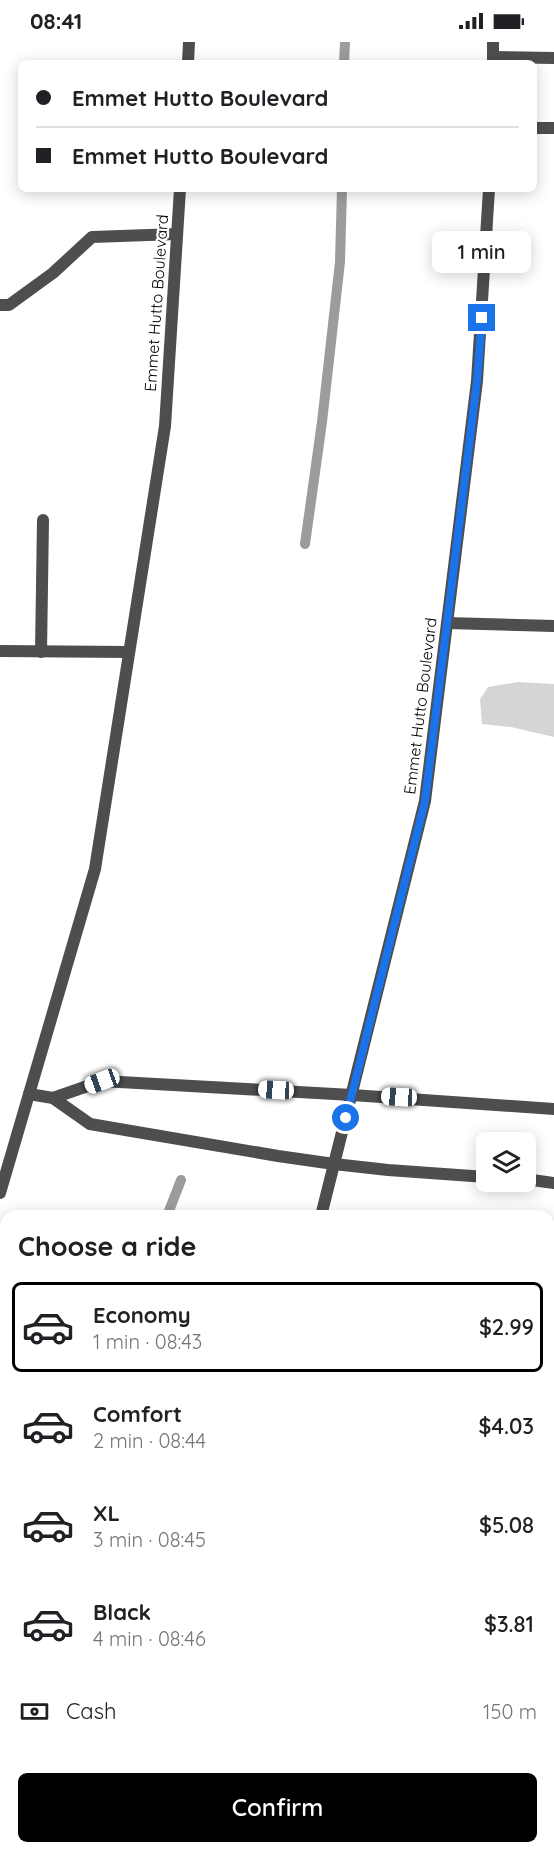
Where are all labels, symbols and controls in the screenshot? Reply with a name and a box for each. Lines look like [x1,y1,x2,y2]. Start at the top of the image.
text: 08:41 [30,7,82,35]
text: Emmet Hutto Boulevard [72,84,328,112]
text: Emmet Hutto Boulevard [72,142,328,170]
street label: Emmet Hutto Boulevard [140,214,172,392]
callout: 1 min [432,231,532,273]
text: 1 min [458,239,505,264]
route end [468,304,495,331]
street label: Emmet Hutto Boulevard [399,617,441,795]
car [82,1066,122,1096]
car [258,1080,294,1100]
car [381,1087,417,1107]
route start [332,1104,359,1131]
map controls [476,1132,536,1192]
button: layers [476,1132,536,1192]
text: Choose a ride [18,1229,196,1263]
icon: car [21,1300,75,1354]
text: Economy [93,1301,191,1329]
text: $2.99 [479,1313,534,1341]
text: 1 min · 08:43 [93,1329,202,1354]
icon: car [21,1399,75,1453]
text: Comfort [93,1400,182,1428]
text: $4.03 [479,1412,534,1440]
text: 2 min · 08:44 [93,1428,206,1453]
icon: car [21,1498,75,1552]
text: XL [93,1499,120,1527]
text: $5.08 [479,1511,534,1539]
text: 3 min · 08:45 [93,1527,206,1552]
icon: car [21,1597,75,1651]
text: Black [93,1598,151,1626]
text: $3.81 [484,1610,534,1638]
text: 4 min · 08:46 [93,1626,206,1651]
icon: cash [18,1695,51,1728]
text: Cash [66,1697,117,1725]
text: 150 m [483,1699,537,1724]
button: Confirm [18,1773,537,1842]

